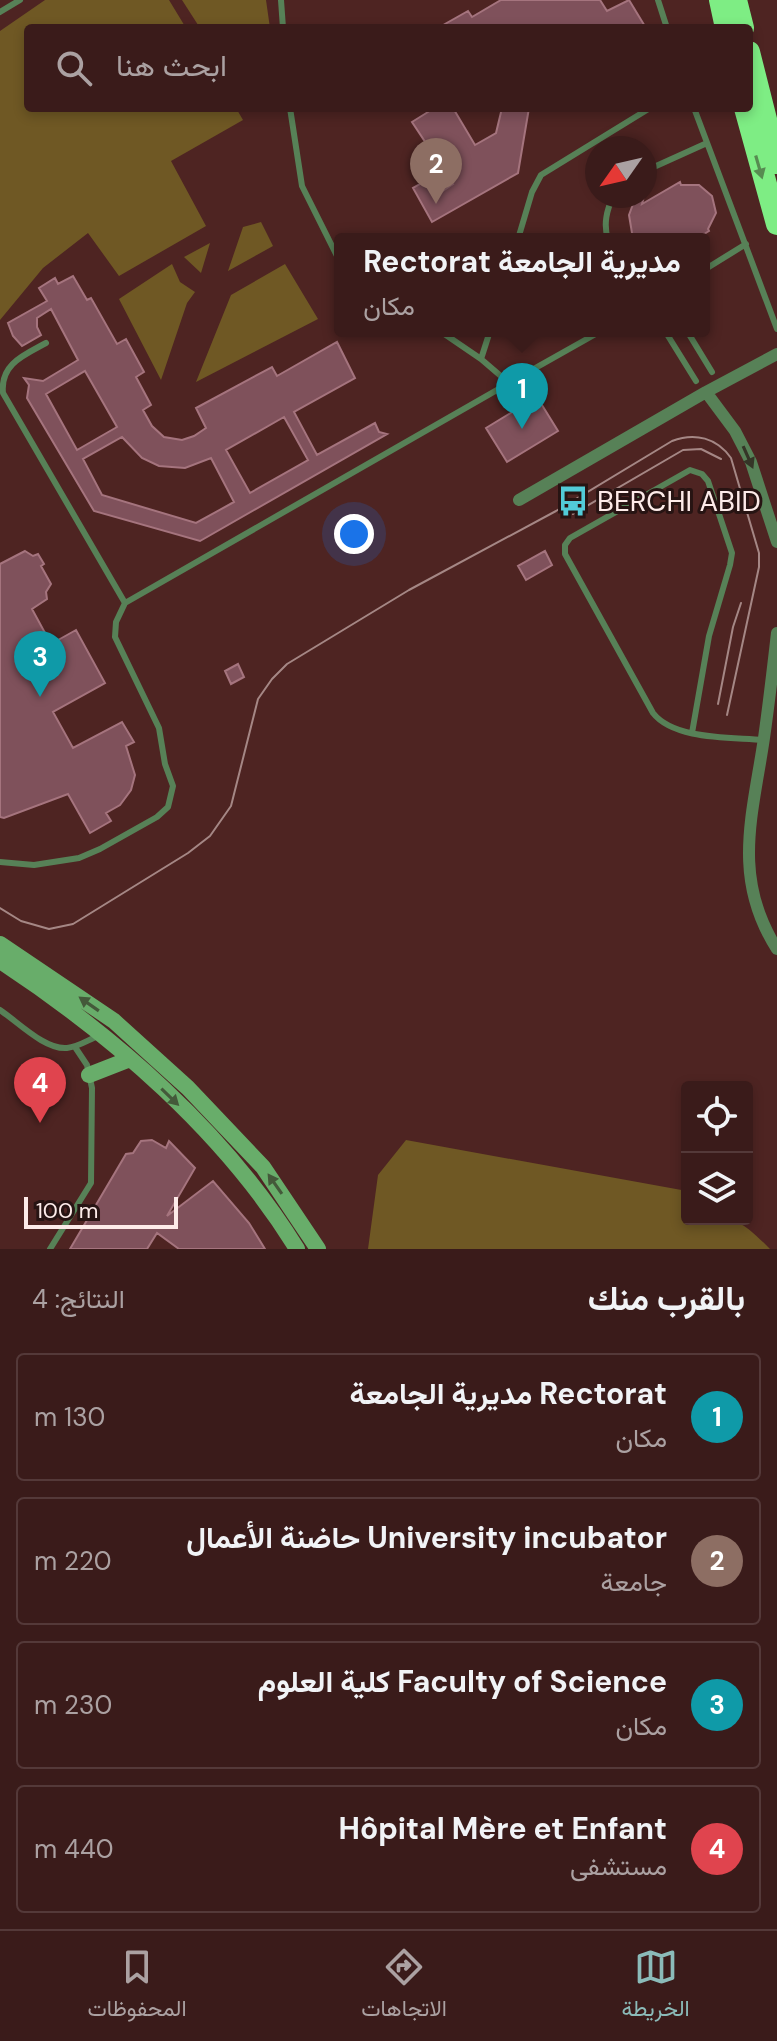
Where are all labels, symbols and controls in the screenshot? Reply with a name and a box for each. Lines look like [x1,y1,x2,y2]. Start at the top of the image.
search box [24,24,753,112]
icon: search [52,46,96,90]
text: ابحث هنا [116,46,227,85]
north arrow [585,136,657,208]
pin: 2 [410,138,462,204]
one-way arrow [753,155,766,179]
popup [334,233,710,337]
text: Rectorat مديرية الجامعة [363,242,681,281]
text: مكان [363,289,415,323]
pin: 1 [496,363,548,429]
one-way arrow [741,446,755,469]
place label: BERCHI ABID [597,483,761,520]
bus stop icon: BERCHI ABID [556,484,590,518]
your location [334,514,374,554]
pin: 3 [14,631,66,697]
one-way arrow [79,997,100,1012]
pin: 4 [14,1057,66,1123]
map controls [681,1081,753,1225]
button: locate [681,1081,753,1153]
one-way arrow [160,1087,179,1105]
button: layers [681,1153,753,1225]
one-way arrow [267,1173,283,1195]
scale bar [24,1193,178,1229]
text: 100 m [36,1196,98,1225]
text: بالقرب منك [588,1276,745,1321]
text: النتائج: 4 [32,1282,125,1316]
text: Rectorat مديرية الجامعة [350,1374,667,1413]
text: 130 m [34,1400,105,1434]
text: 1 [712,1400,722,1434]
text: مكان [615,1421,667,1455]
text: University incubator حاضنة الأعمال [186,1518,667,1557]
text: 220 m [34,1544,112,1578]
text: 2 [710,1544,725,1578]
text: جامعة [601,1565,667,1599]
text: Faculty of Science كلية العلوم [258,1662,667,1701]
text: 230 m [34,1688,112,1722]
text: 3 [709,1688,725,1722]
text: مكان [615,1709,667,1743]
text: Hôpital Mère et Enfant [338,1809,667,1848]
text: 440 m [34,1832,113,1866]
text: 4 [709,1832,725,1866]
text: مستشفى [570,1849,667,1883]
tab: المحفوظات [87,1945,187,2028]
tab: الاتجاهات [361,1945,447,2028]
tab: الخريطة [622,1945,690,2028]

